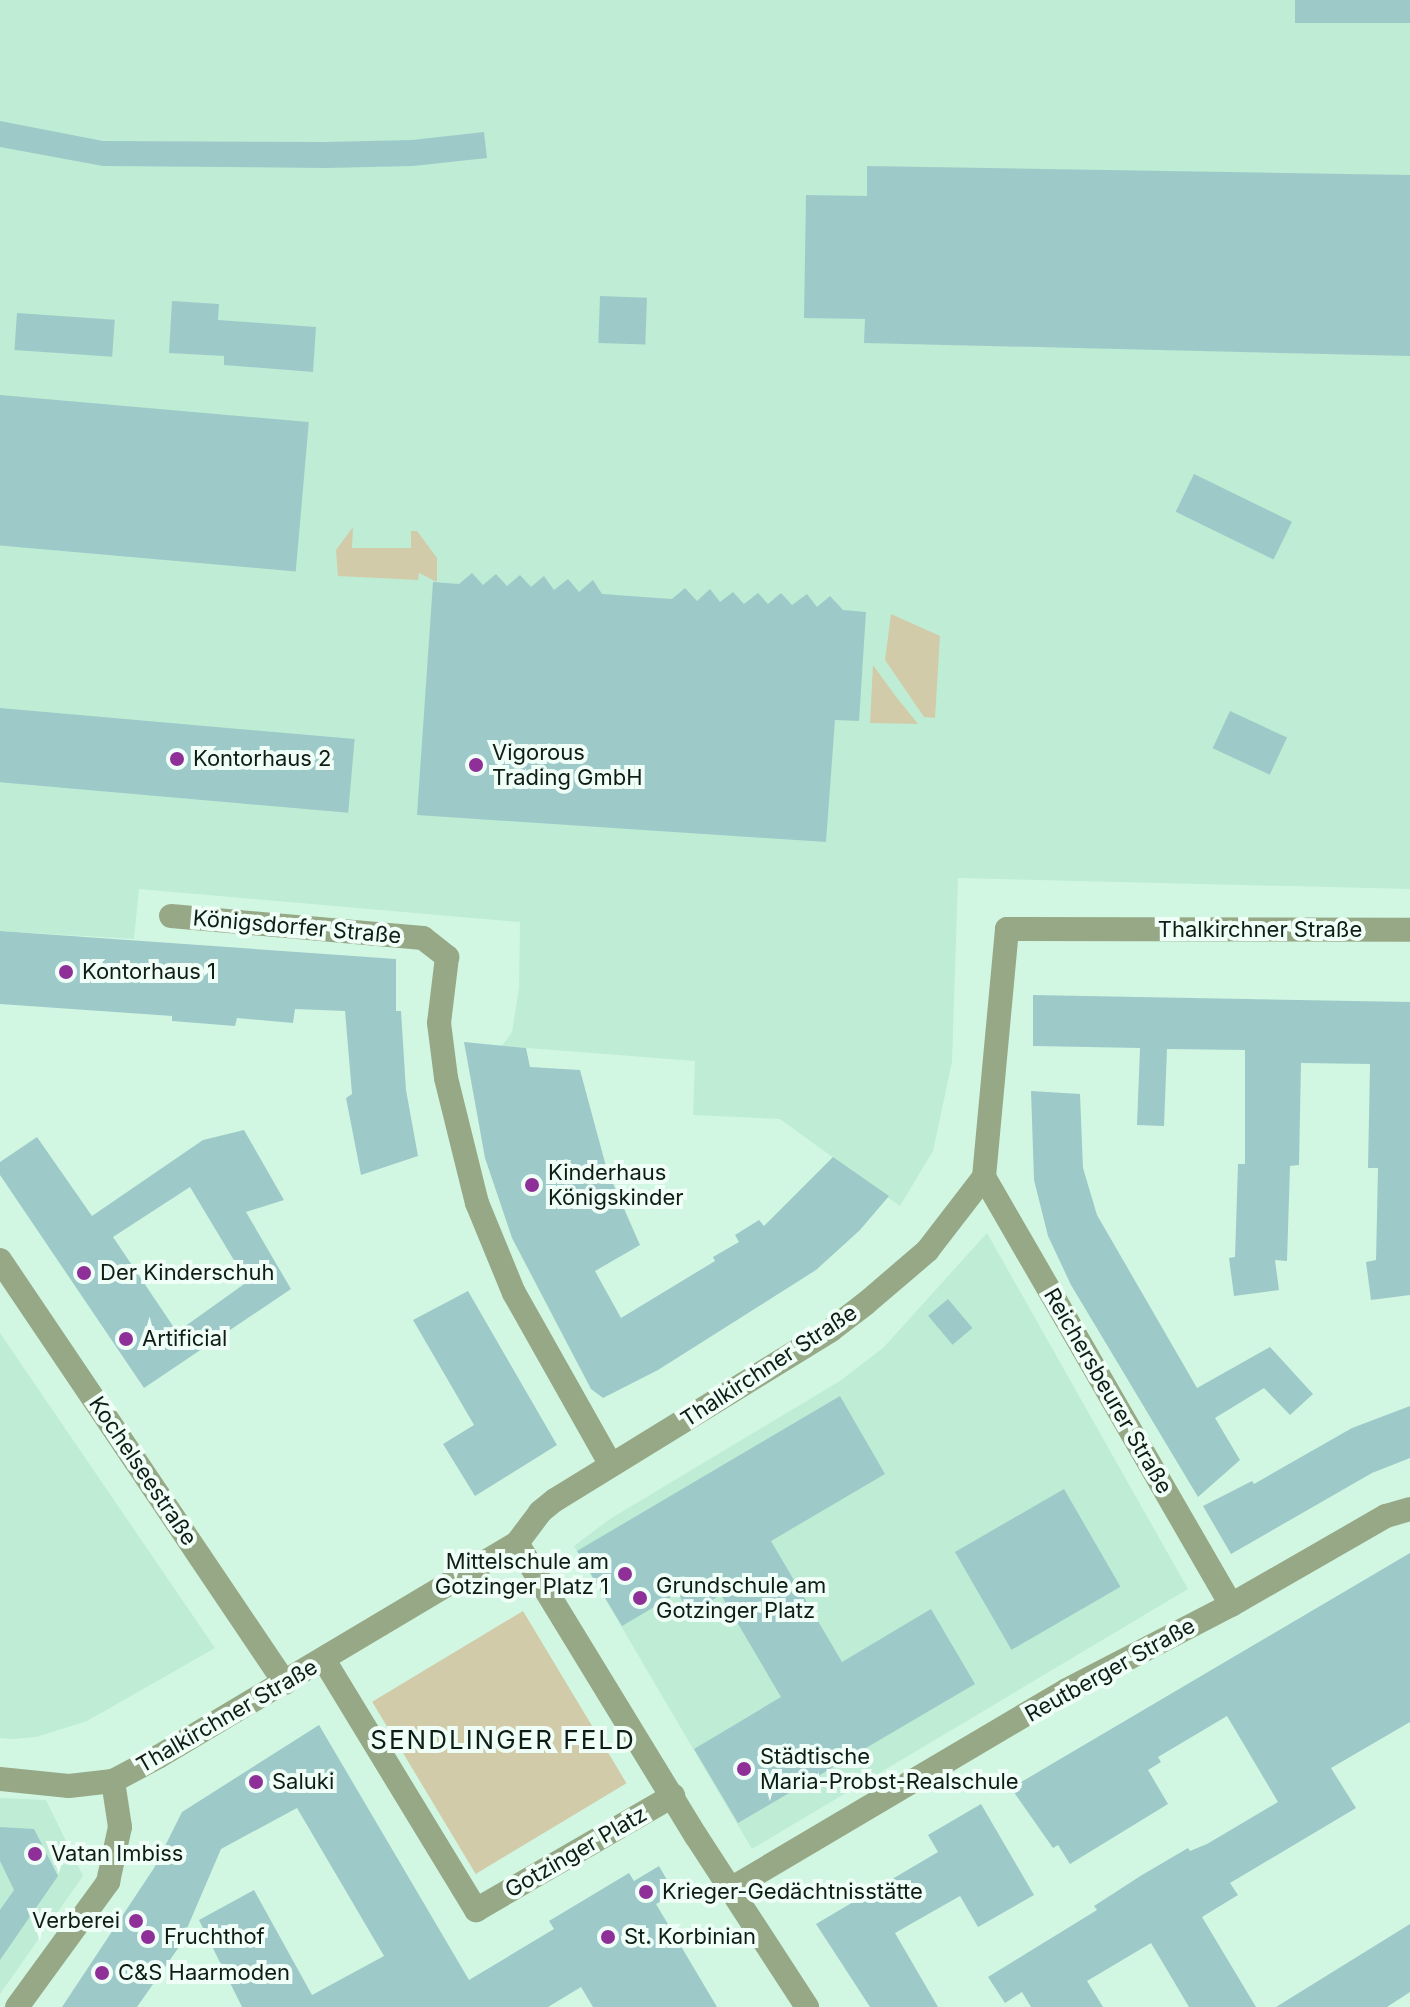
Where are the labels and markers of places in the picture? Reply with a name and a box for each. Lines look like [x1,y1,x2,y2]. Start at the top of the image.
place label: Vigorous Trading GmbH [492,739,643,790]
place label: Kontorhaus 2 [193,746,331,772]
marker: Kontorhaus 2 [168,750,186,768]
marker: Vigorous Trading GmbH [467,756,485,774]
place label: Kontorhaus 1 [82,959,216,985]
marker: Kontorhaus 1 [57,963,75,981]
place label: Kinderhaus Königskinder [548,1159,684,1210]
marker: Kinderhaus Königskinder [523,1176,541,1194]
place label: Der Kinderschuh [100,1260,274,1286]
marker: Der Kinderschuh [75,1264,93,1282]
place label: Artificial [142,1326,227,1352]
marker: Artificial [117,1330,135,1348]
place label: Mittelschule am Gotzinger Platz 1 [435,1548,609,1600]
marker: Mittelschule am Gotzinger Platz 1 [616,1565,634,1583]
place label: Grundschule am Gotzinger Platz [656,1572,826,1624]
marker: Grundschule am Gotzinger Platz [631,1589,649,1607]
place label: Städtische Maria-Probst-Realschule [760,1743,1019,1794]
marker: Städtische Maria-Probst-Realschule [735,1760,753,1778]
place label: Saluki [272,1769,334,1795]
marker: Saluki [247,1773,265,1791]
place label: Vatan Imbiss [51,1841,183,1867]
marker: Vatan Imbiss [26,1845,44,1863]
place label: Krieger-Gedächtnisstätte [662,1879,923,1905]
marker: Krieger-Gedächtnisstätte [637,1883,655,1901]
place label: Verberei [32,1908,120,1934]
marker: Verberei [127,1912,145,1930]
place label: Fruchthof [164,1924,265,1950]
place label: St. Korbinian [624,1924,756,1950]
marker: Fruchthof [139,1928,157,1946]
marker: St. Korbinian [599,1928,617,1946]
place label: C&S Haarmoden [118,1960,290,1986]
marker: C&S Haarmoden [93,1964,111,1982]

